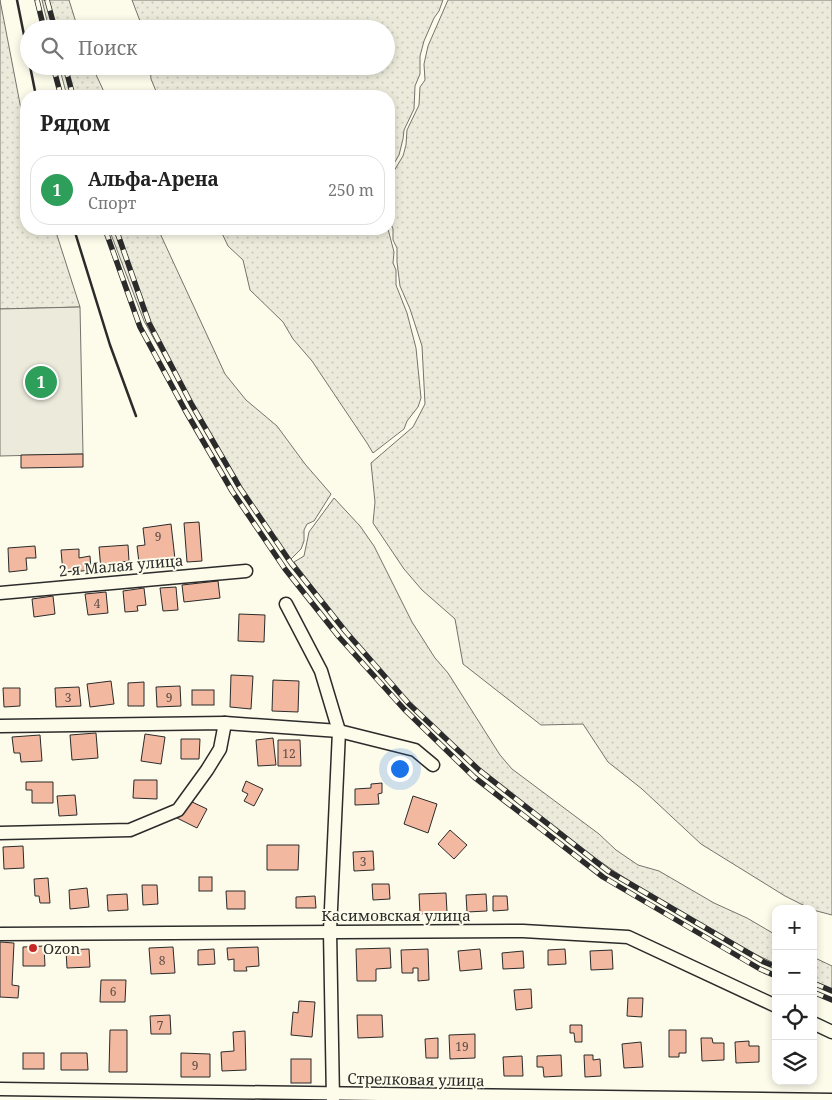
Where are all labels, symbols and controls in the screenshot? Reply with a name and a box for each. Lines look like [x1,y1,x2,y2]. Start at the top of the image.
search box [20,20,395,75]
icon: search [38,34,66,62]
text: Поиск [78,35,137,61]
text: Рядом [40,109,110,137]
text: Альфа-Арена [88,166,219,192]
text: 1 [52,179,62,201]
text: 250 m [328,179,374,201]
text: Спорт [88,192,136,214]
pin: 1 [25,363,57,401]
house number: 9 [155,528,161,545]
street label: 2-я Малая улица [58,550,184,580]
house number: 4 [94,595,101,612]
house number: 3 [65,689,72,706]
house number: 9 [166,689,172,706]
house number: 12 [282,745,296,762]
your location [387,756,413,782]
house number: 3 [360,853,367,870]
street label: Касимовская улица [321,905,471,925]
map controls [772,905,817,1085]
button: + [772,905,817,950]
place label: Ozon [43,938,80,958]
marker: Ozon [27,942,39,954]
button: − [772,950,817,995]
house number: 8 [159,952,166,969]
house number: 6 [110,983,117,1000]
button: locate [772,995,817,1040]
house number: 7 [157,1017,164,1034]
house number: 19 [455,1038,469,1055]
button: layers [772,1040,817,1085]
house number: 9 [192,1057,198,1074]
street label: Стрелковая улица [347,1068,485,1090]

